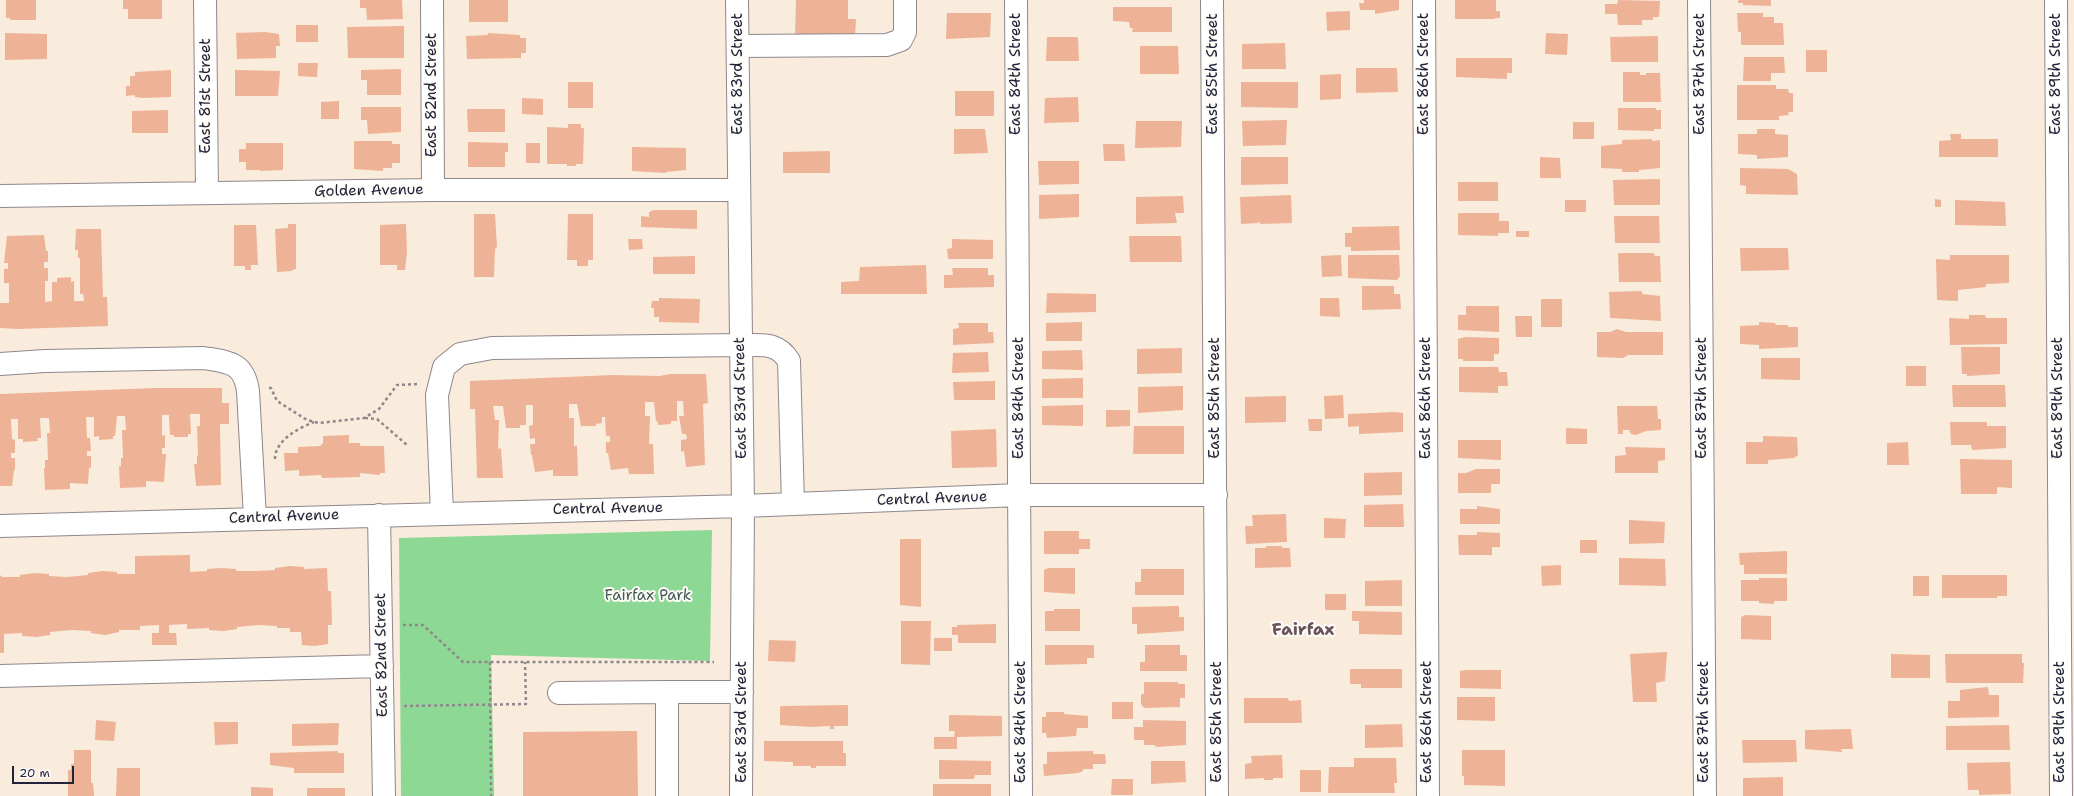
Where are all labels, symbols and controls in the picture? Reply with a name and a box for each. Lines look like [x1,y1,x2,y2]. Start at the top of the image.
street label: East 83rd Street [729,13,747,135]
street label: East 84th Street [1007,13,1025,135]
street label: East 85th Street [1204,13,1222,135]
street label: East 86th Street [1415,13,1433,135]
street label: East 87th Street [1691,13,1709,135]
street label: East 89th Street [2047,13,2065,135]
street label: East 82nd Street [423,33,441,157]
street label: East 81st Street [197,38,215,154]
street label: Golden Avenue [314,181,424,201]
street label: East 83rd Street [731,337,751,459]
street label: East 84th Street [1010,337,1028,459]
street label: East 85th Street [1206,337,1224,459]
street label: East 86th Street [1417,337,1435,459]
street label: East 87th Street [1693,337,1711,459]
street label: East 89th Street [2049,337,2067,459]
street label: Central Avenue [876,488,988,510]
street label: Central Avenue [553,499,663,519]
street label: Central Avenue [228,506,340,528]
park label: Fairfax Park [605,587,691,605]
street label: East 82nd Street [372,593,392,717]
district label: Fairfax [1272,621,1334,641]
street label: East 83rd Street [733,661,751,783]
street label: East 84th Street [1012,661,1030,783]
street label: East 85th Street [1208,661,1226,783]
street label: East 86th Street [1418,661,1436,783]
street label: East 87th Street [1695,661,1713,783]
street label: East 89th Street [2051,661,2069,783]
scale bar [14,758,76,784]
text: 20 m [19,765,50,781]

